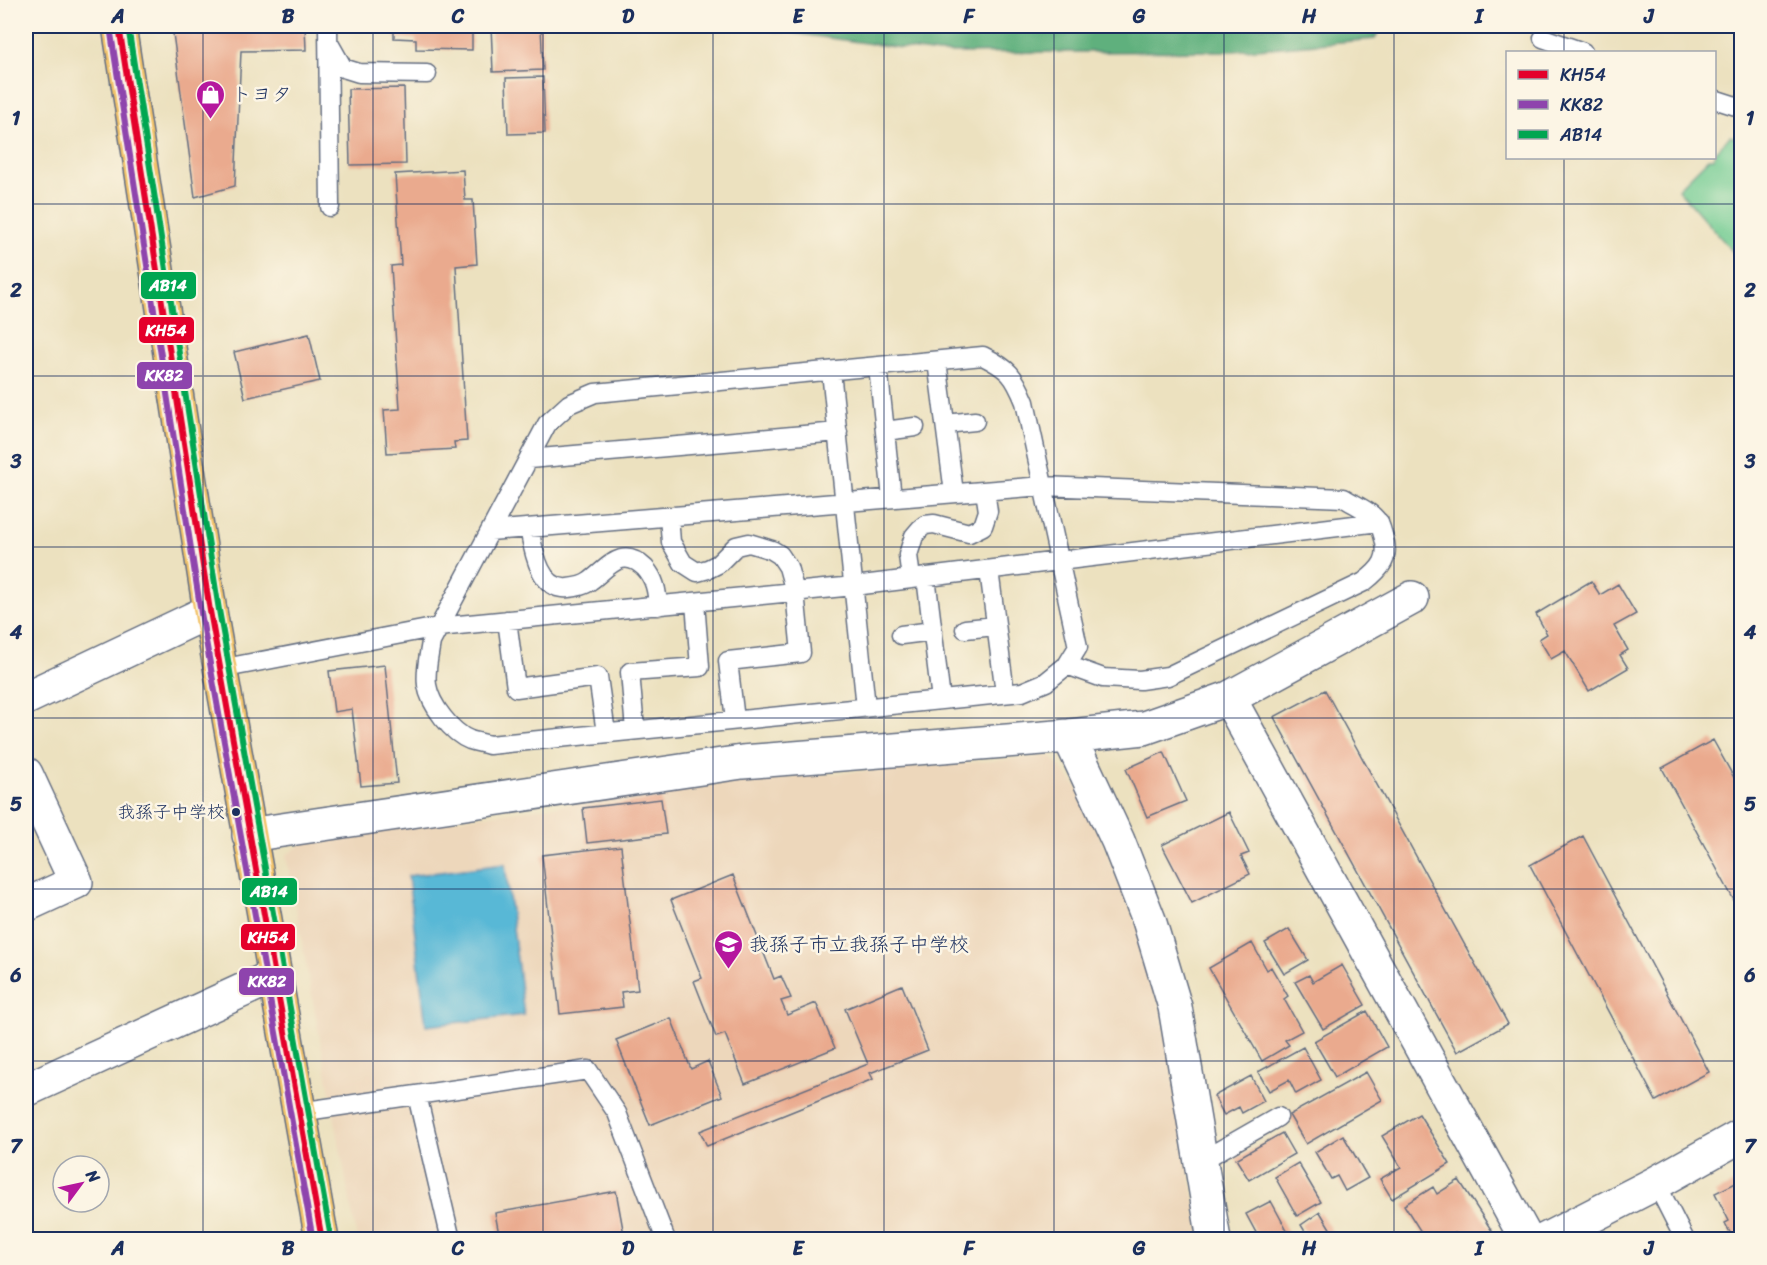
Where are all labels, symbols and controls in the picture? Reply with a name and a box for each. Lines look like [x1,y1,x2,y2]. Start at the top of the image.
text: A [110,0,125,34]
text: B [282,0,295,34]
text: C [451,0,465,34]
text: D [622,0,635,34]
text: E [792,0,805,34]
text: F [963,0,976,34]
text: G [1132,0,1146,34]
text: H [1301,0,1317,34]
text: I [1474,0,1485,34]
text: J [1643,0,1655,34]
legend [1506,51,1716,159]
text: KH54 [1560,59,1606,91]
place label: トヨタ [232,77,292,112]
shop icon: トヨタ [195,78,227,120]
text: KK82 [1560,89,1603,121]
text: 1 [12,101,21,136]
text: 1 [1746,101,1755,136]
text: AB14 [1559,119,1602,151]
line badge: AB14 [140,271,197,300]
text: AB14 [148,271,187,300]
text: 2 [9,273,22,308]
text: 2 [1743,273,1756,308]
line badge: KH54 [138,316,195,344]
text: KH54 [145,316,186,345]
line badge: KK82 [136,361,193,390]
text: KK82 [144,361,184,390]
text: 3 [10,444,22,479]
text: 3 [1744,444,1756,479]
text: 4 [9,615,23,650]
text: 4 [1743,615,1757,650]
text: 5 [10,787,22,822]
text: 5 [1744,787,1756,822]
place label: 我孫子中学校 [117,796,225,828]
marker: 我孫子中学校 [230,806,242,818]
line badge: AB14 [241,877,298,906]
text: AB14 [249,877,288,906]
line badge: KH54 [240,923,296,951]
text: KH54 [247,923,288,952]
place label: 我孫子市立我孫子中学校 [749,927,969,962]
school or university icon: 我孫子市立我孫子中学校 [712,928,744,970]
text: 6 [9,958,22,993]
text: 6 [1743,958,1756,993]
line badge: KK82 [238,967,295,996]
text: KK82 [247,967,287,996]
text: 7 [10,1129,23,1164]
text: 7 [1744,1129,1757,1164]
north arrow [51,1154,111,1214]
text: N [77,1163,109,1189]
text: A [110,1231,125,1265]
text: B [282,1231,295,1265]
text: C [451,1231,465,1265]
text: D [622,1231,635,1265]
text: E [792,1231,805,1265]
text: F [963,1231,976,1265]
text: G [1132,1231,1146,1265]
text: H [1301,1231,1317,1265]
text: I [1474,1231,1485,1265]
text: J [1643,1231,1655,1265]

